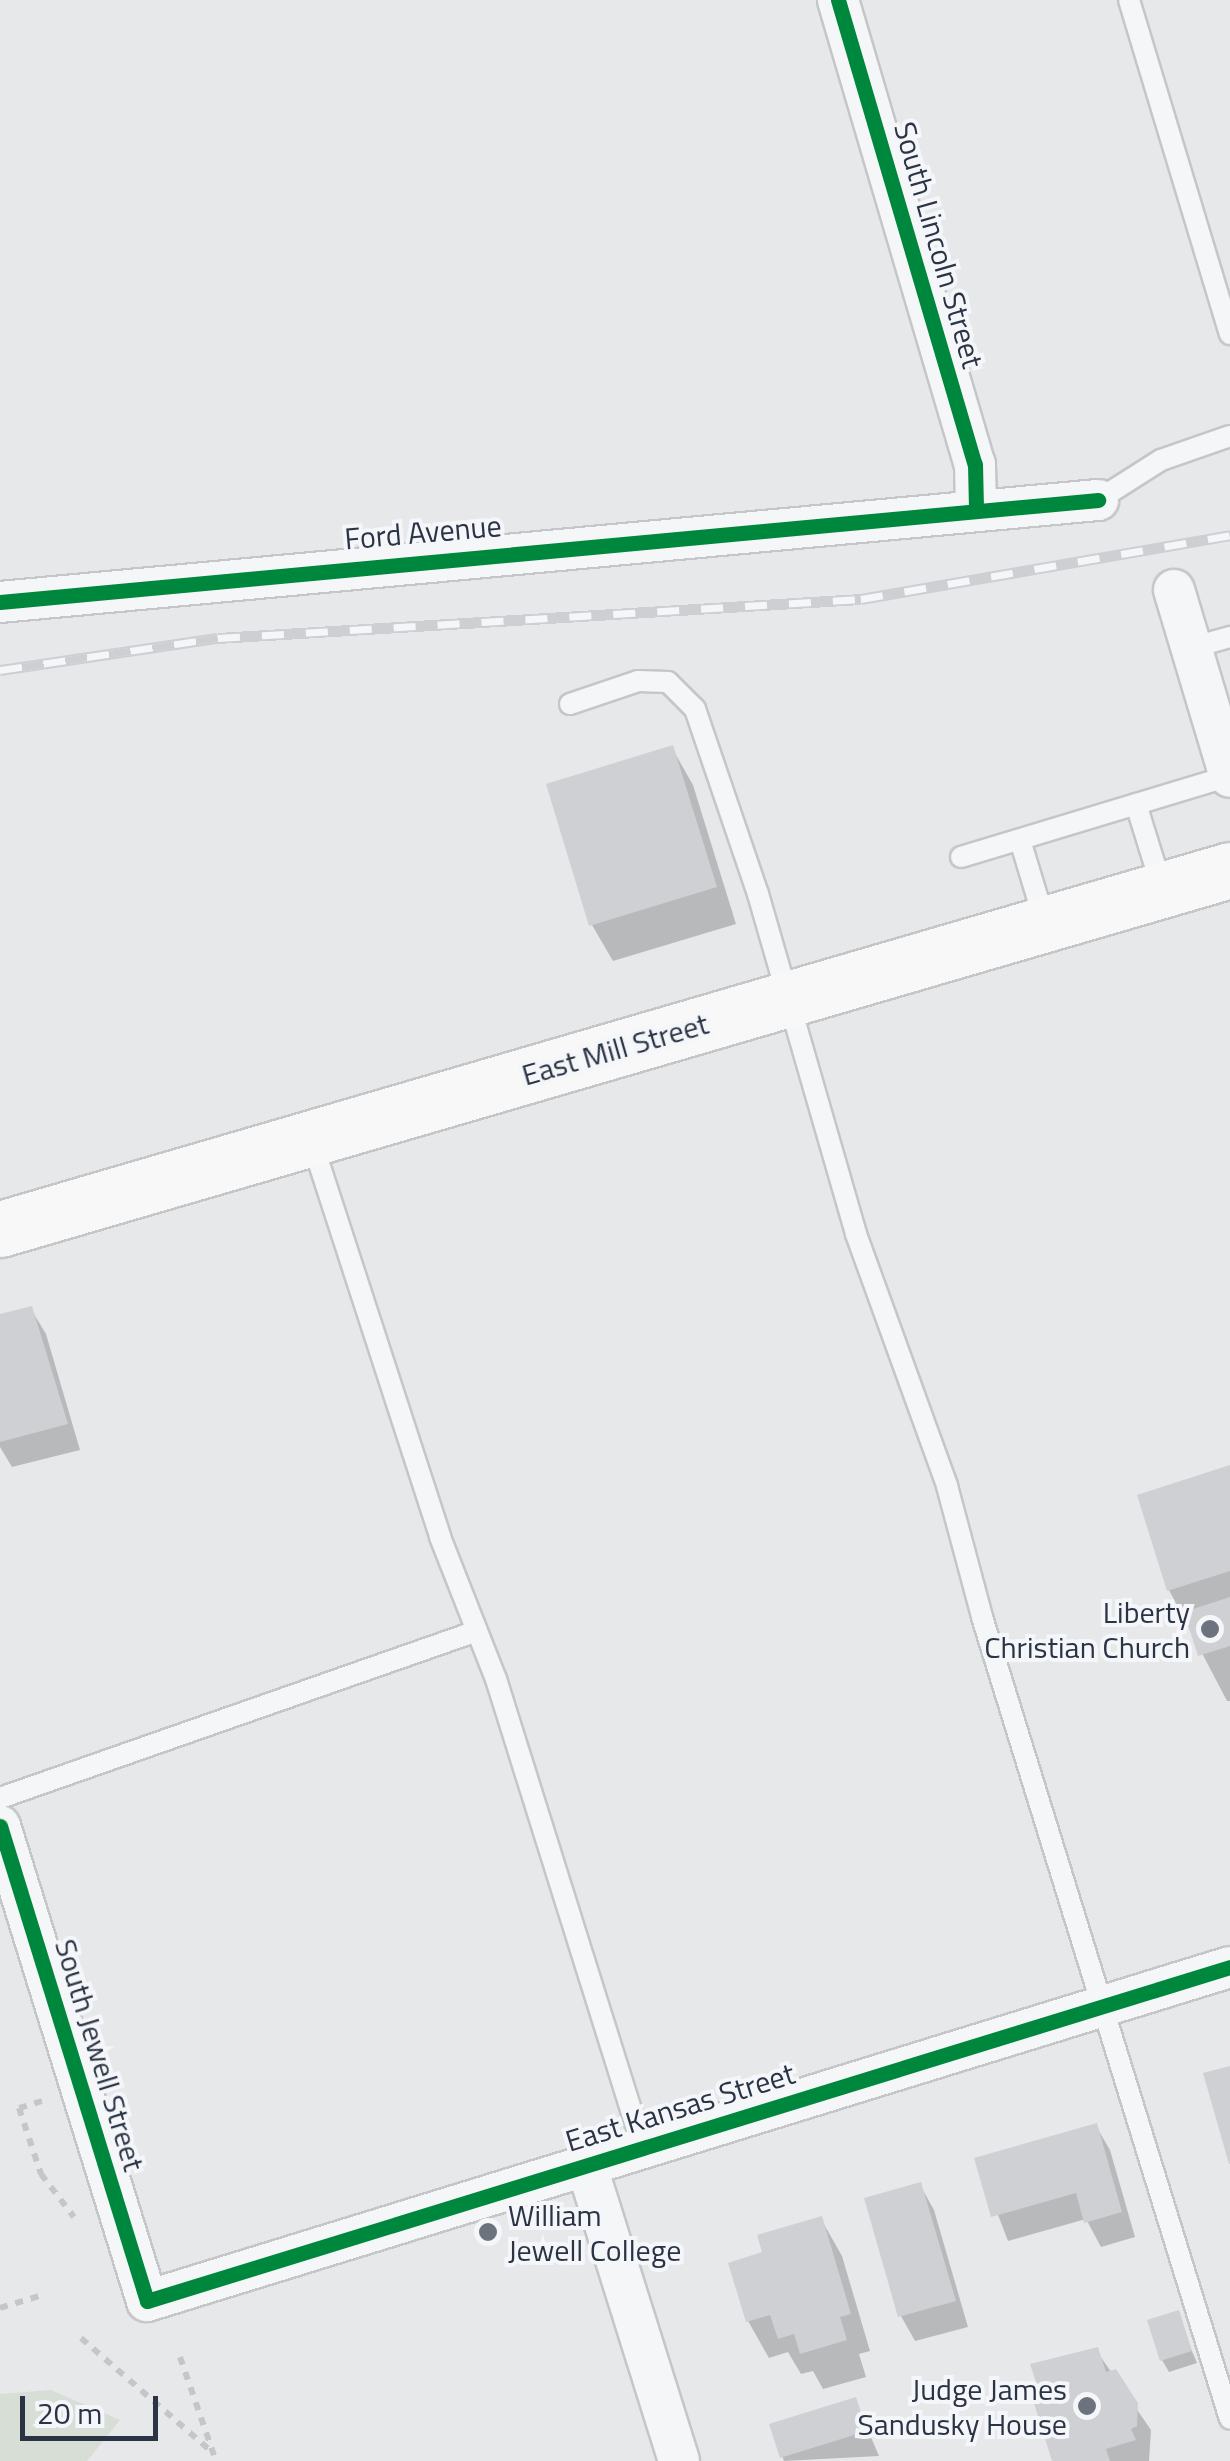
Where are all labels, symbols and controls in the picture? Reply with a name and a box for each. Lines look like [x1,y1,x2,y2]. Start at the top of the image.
street label: South Lincoln Street [887,118,991,372]
street label: Ford Avenue [343,507,503,557]
street label: East Mill Street [518,1005,712,1093]
place label: Liberty Christian Church [984,1594,1190,1664]
marker: Liberty Christian Church [1199,1618,1221,1640]
street label: South Jewell Street [48,1935,152,2175]
street label: East Kansas Street [561,2055,799,2159]
place label: William Jewell College [508,2197,681,2268]
marker: William Jewell College [477,2221,499,2243]
place label: Judge James Sandusky House [857,2371,1067,2442]
scale bar [25,2376,162,2438]
text: 20 m [37,2390,102,2436]
marker: Judge James Sandusky House [1076,2395,1098,2417]

